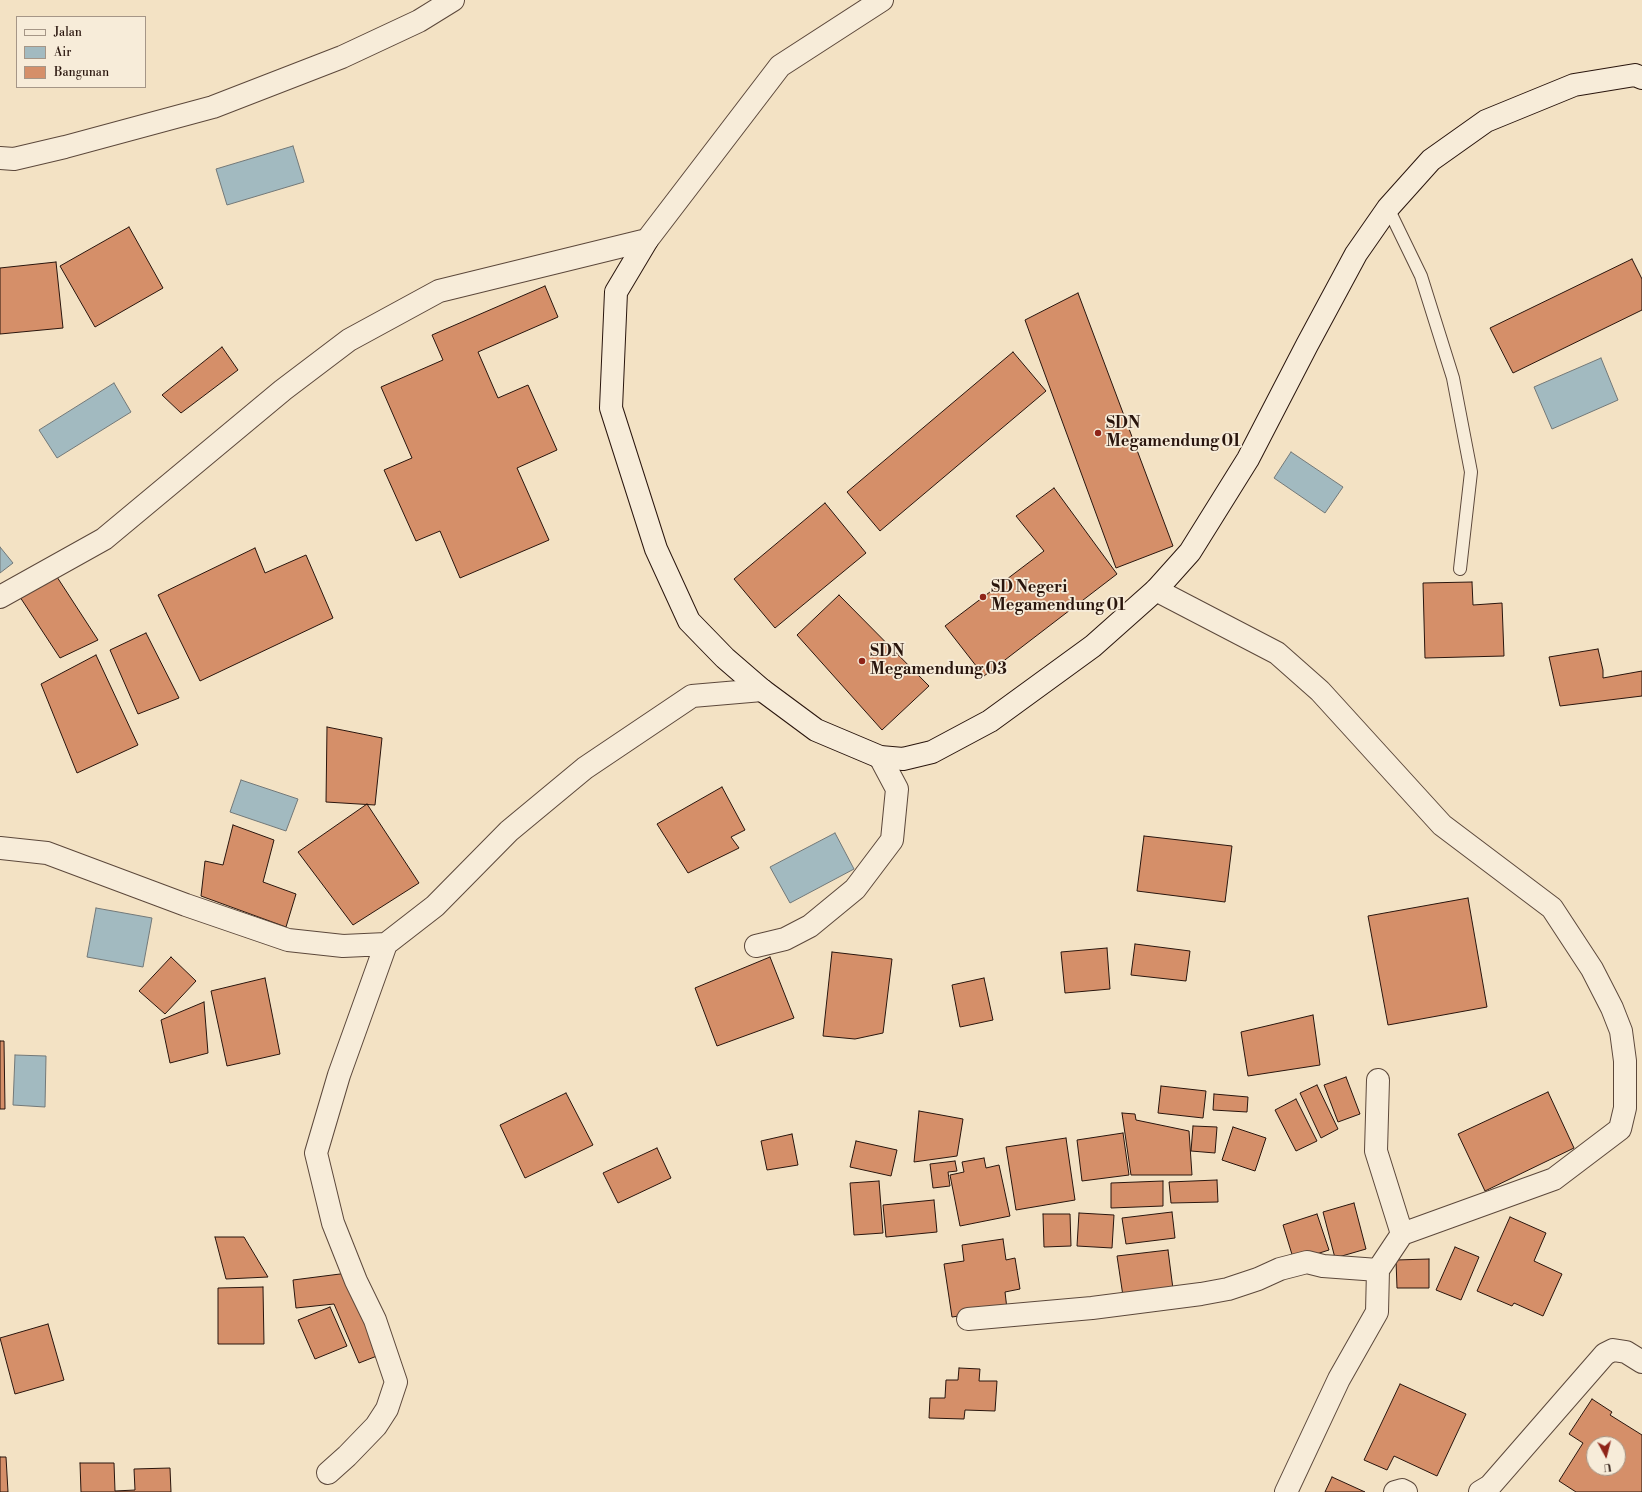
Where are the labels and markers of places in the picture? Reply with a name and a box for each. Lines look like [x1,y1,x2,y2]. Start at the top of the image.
place label: SDN Megamendung 01 [1106,414,1240,452]
marker: SDN Megamendung 01 [1093,428,1103,438]
place label: SD Negeri Megamendung 01 [991,578,1125,616]
marker: SD Negeri Megamendung 01 [978,592,988,602]
place label: SDN Megamendung 03 [870,642,1007,680]
marker: SDN Megamendung 03 [857,656,867,666]

